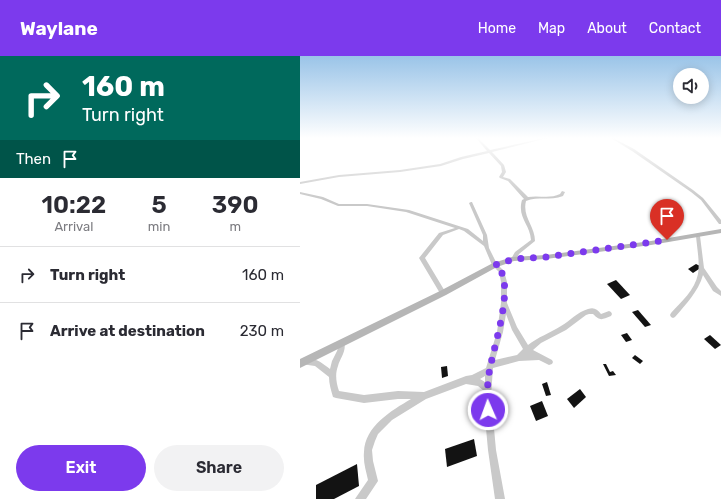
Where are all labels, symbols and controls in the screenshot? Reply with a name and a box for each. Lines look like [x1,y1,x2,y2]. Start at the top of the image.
text: Waylane [20,17,98,40]
text: Home [478,20,516,37]
text: Map [538,20,565,37]
text: About [587,20,627,37]
text: Contact [649,20,701,37]
map controls [673,68,709,104]
button: sound [673,68,709,104]
text: 160 m [82,70,165,103]
icon: right [16,72,68,124]
text: Turn right [82,104,164,126]
icon: arrive [59,148,81,170]
text: Then [16,150,51,168]
text: 10:22 [42,191,106,219]
text: 5 [151,191,167,219]
text: 390 [212,191,258,219]
pin [650,199,684,240]
icon: arrive [656,205,678,227]
text: Arrival [54,219,93,234]
text: min [148,219,170,234]
text: m [229,219,241,234]
icon: right [16,264,38,286]
text: Turn right [50,266,125,284]
text: 160 m [242,266,284,284]
icon: arrive [16,320,38,342]
text: Arrive at destination [50,322,205,340]
text: 230 m [240,322,284,340]
position arrow [467,389,509,431]
button: Exit [16,445,146,491]
button: Share [154,445,284,491]

